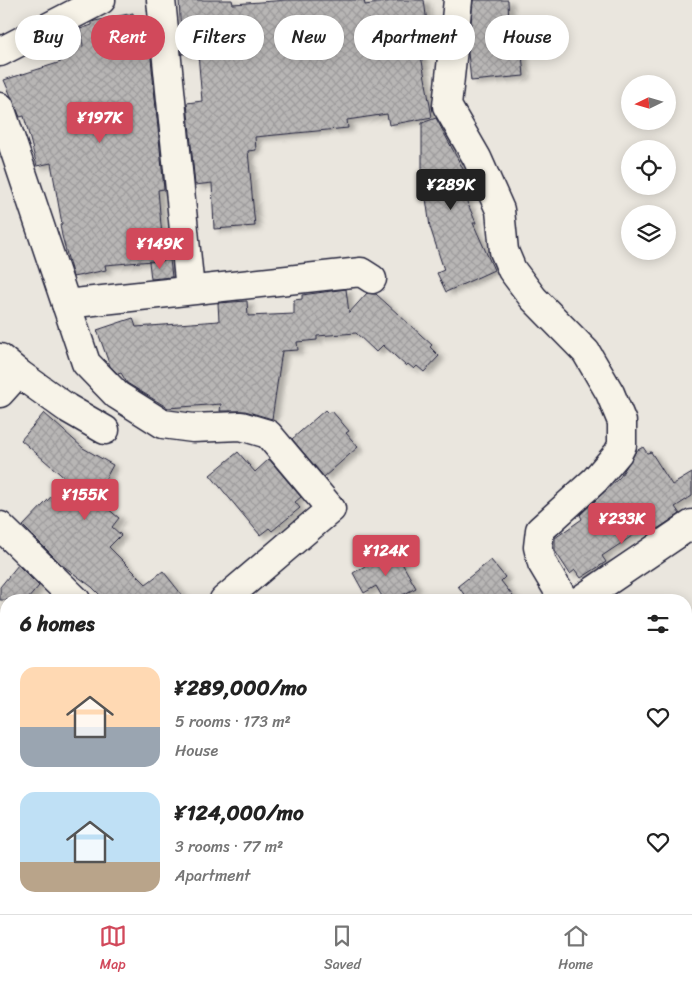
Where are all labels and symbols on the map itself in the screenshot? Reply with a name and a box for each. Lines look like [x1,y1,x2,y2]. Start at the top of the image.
north arrow [621,75,676,130]
pin: ¥197K [65,102,135,144]
pin: ¥289K [416,168,486,211]
pin: ¥149K [125,228,195,270]
pin: ¥155K [50,478,120,521]
pin: ¥233K [587,502,657,545]
pin: ¥124K [351,534,421,577]

